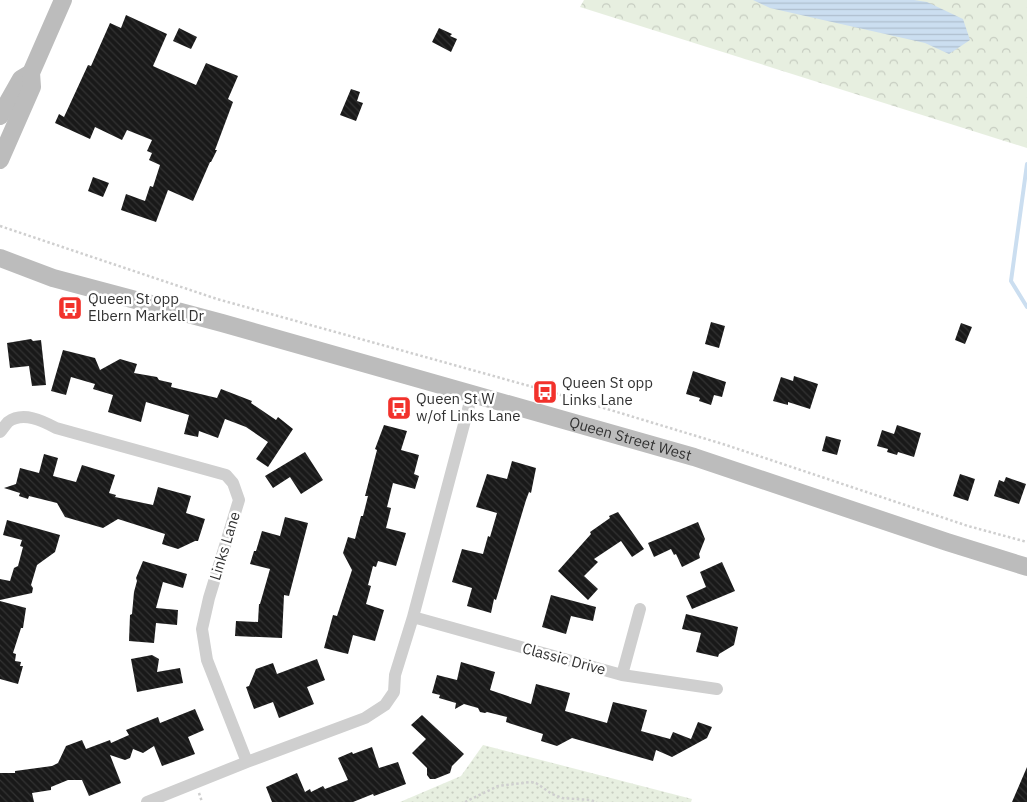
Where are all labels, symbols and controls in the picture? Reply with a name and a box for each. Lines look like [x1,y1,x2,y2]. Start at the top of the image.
place label: Queen St opp Elbern Markell Dr [88,289,205,325]
bus stop icon: Queen St opp Elbern Markell Dr [57,295,83,321]
place label: Queen St opp Links Lane [562,373,653,409]
bus stop icon: Queen St opp Links Lane [532,379,558,405]
place label: Queen St W w/of Links Lane [416,389,520,425]
bus stop icon: Queen St W w/of Links Lane [386,395,412,421]
street label: Queen Street West [567,412,694,465]
street label: Links Lane [205,509,244,582]
street label: Classic Drive [520,638,608,679]

